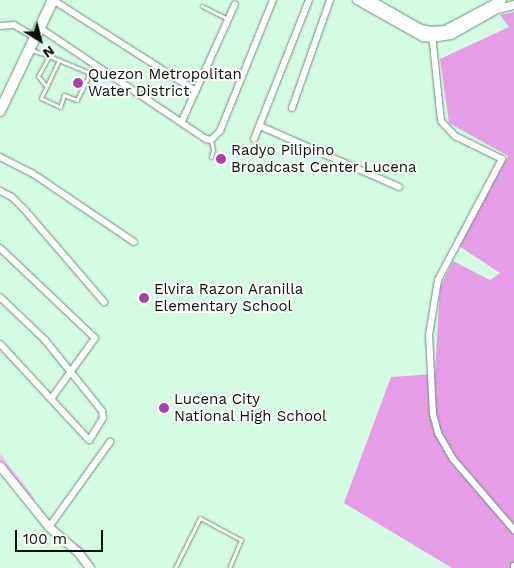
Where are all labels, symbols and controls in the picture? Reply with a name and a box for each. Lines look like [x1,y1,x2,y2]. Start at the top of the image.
north arrow [15,15,65,65]
text: N [40,43,58,62]
place label: Quezon Metropolitan Water District [88,65,242,100]
marker: Quezon Metropolitan Water District [72,77,84,89]
place label: Radyo Pilipino Broadcast Center Lucena [231,141,417,176]
marker: Radyo Pilipino Broadcast Center Lucena [215,153,227,165]
place label: Elvira Razon Aranilla Elementary School [154,280,304,315]
marker: Elvira Razon Aranilla Elementary School [138,292,150,304]
place label: Lucena City National High School [174,390,327,425]
marker: Lucena City National High School [158,402,170,414]
scale bar [18,520,105,552]
text: 100 m [23,530,67,548]

